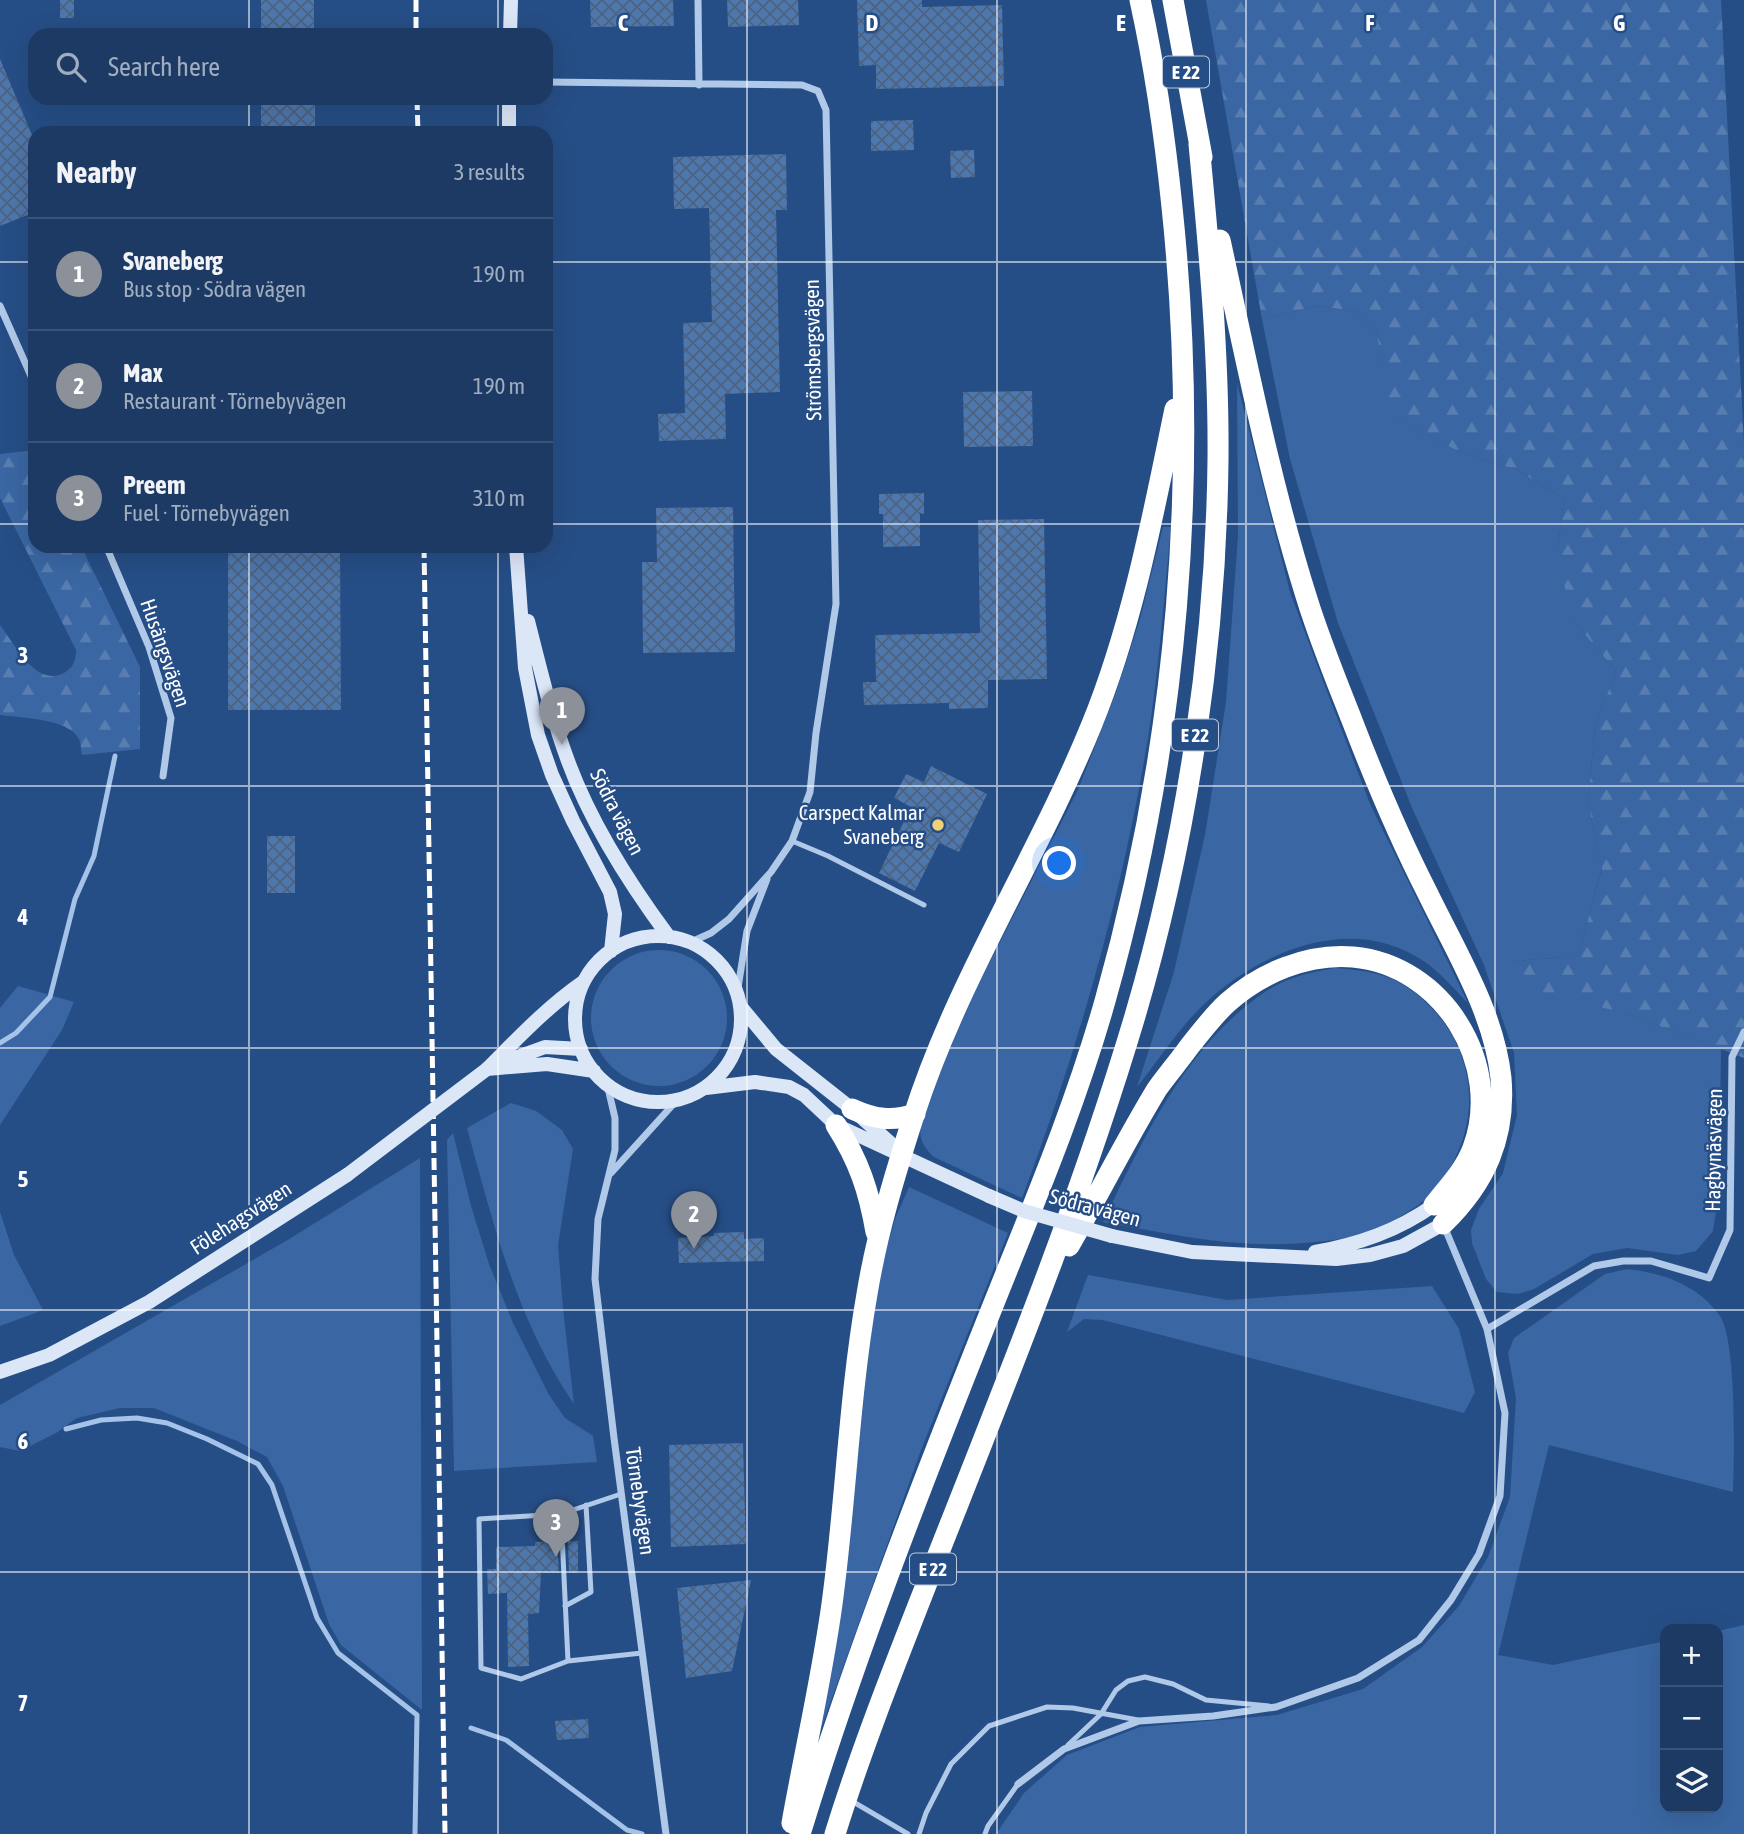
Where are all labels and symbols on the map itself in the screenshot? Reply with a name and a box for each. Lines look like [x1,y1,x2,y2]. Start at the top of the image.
text: C [618,10,629,36]
text: D [866,10,879,36]
text: E [1116,10,1126,36]
text: F [1365,10,1375,36]
text: G [1613,10,1625,36]
road number: E 22 [1163,57,1209,88]
street label: Strömsbergsvägen [799,279,825,421]
street label: Husängsvägen [136,595,196,710]
text: 3 [18,642,28,668]
pin: 1 [539,687,585,745]
road number: E 22 [1172,720,1218,750]
street label: Södra vägen [586,764,650,859]
place label: Carspect Kalmar Svaneberg [799,800,925,848]
marker: Carspect Kalmar Svaneberg [930,817,946,833]
your location [1042,846,1076,880]
text: 4 [17,904,29,930]
street label: Hagbynäsvägen [1700,1088,1726,1212]
text: 5 [18,1166,29,1192]
street label: Fölehagsvägen [185,1176,296,1259]
street label: Södra vägen [1047,1183,1144,1231]
pin: 2 [671,1191,717,1249]
text: 6 [18,1428,29,1454]
street label: Törnebyvägen [622,1445,660,1556]
pin: 3 [533,1499,579,1557]
road number: E 22 [910,1554,956,1584]
text: 7 [18,1690,28,1716]

